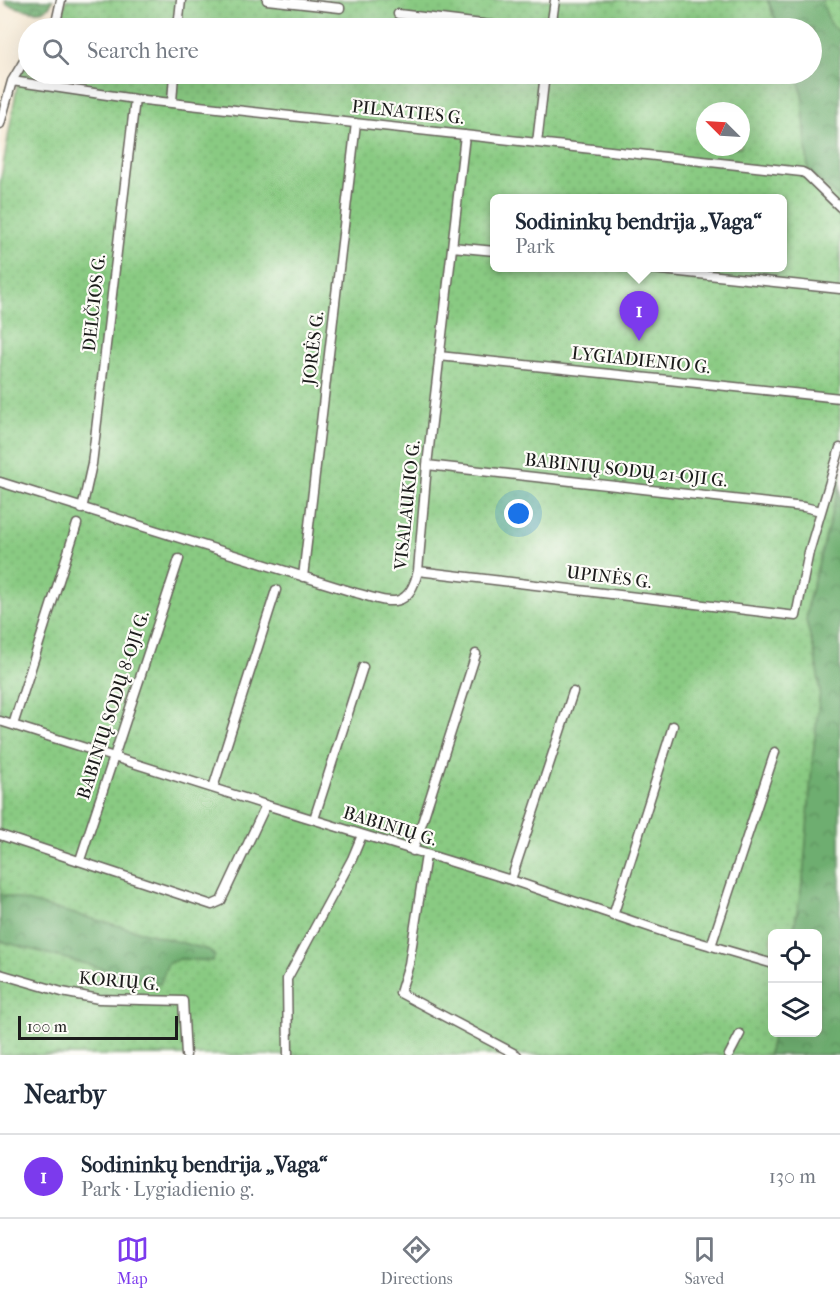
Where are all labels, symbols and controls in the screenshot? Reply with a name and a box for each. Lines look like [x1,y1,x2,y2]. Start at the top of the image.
search box [18,18,822,84]
icon: search [39,35,72,68]
text: Search here [87,38,199,64]
street label: PILNATIES G. [351,96,465,129]
north arrow [696,102,750,156]
popup [490,194,787,272]
text: Sodininkų bendrija „Vaga“ [515,209,762,235]
text: Park [515,235,555,258]
street label: DELČIOS G. [77,253,110,353]
pin: 1 [620,292,658,341]
street label: JORĖS G. [297,310,328,388]
street label: LYGIADIENIO G. [570,343,711,378]
street label: VISALAUKIO G. [390,439,425,572]
street label: BABINIŲ SODŲ 21-OJI G. [524,449,728,492]
your location [504,499,533,528]
street label: UPINĖS G. [565,561,653,593]
street label: BABINIŲ SODŲ 8-OJI G. [73,608,154,802]
street label: BABINIŲ G. [341,802,439,851]
map controls [768,929,822,1037]
button: locate [768,929,822,983]
street label: KORIŲ G. [78,968,160,995]
button: layers [768,983,822,1037]
scale bar [18,1013,178,1040]
text: 100 m [27,1017,67,1036]
text: Nearby [24,1079,106,1110]
text: Sodininkų bendrija „Vaga“ [81,1152,328,1178]
text: 1 [40,1165,47,1188]
text: 130 m [769,1165,816,1188]
text: Park · Lygiadienio g. [81,1178,254,1201]
tab: Map [116,1233,149,1288]
tab: Directions [381,1233,453,1288]
tab: Saved [684,1233,724,1288]

